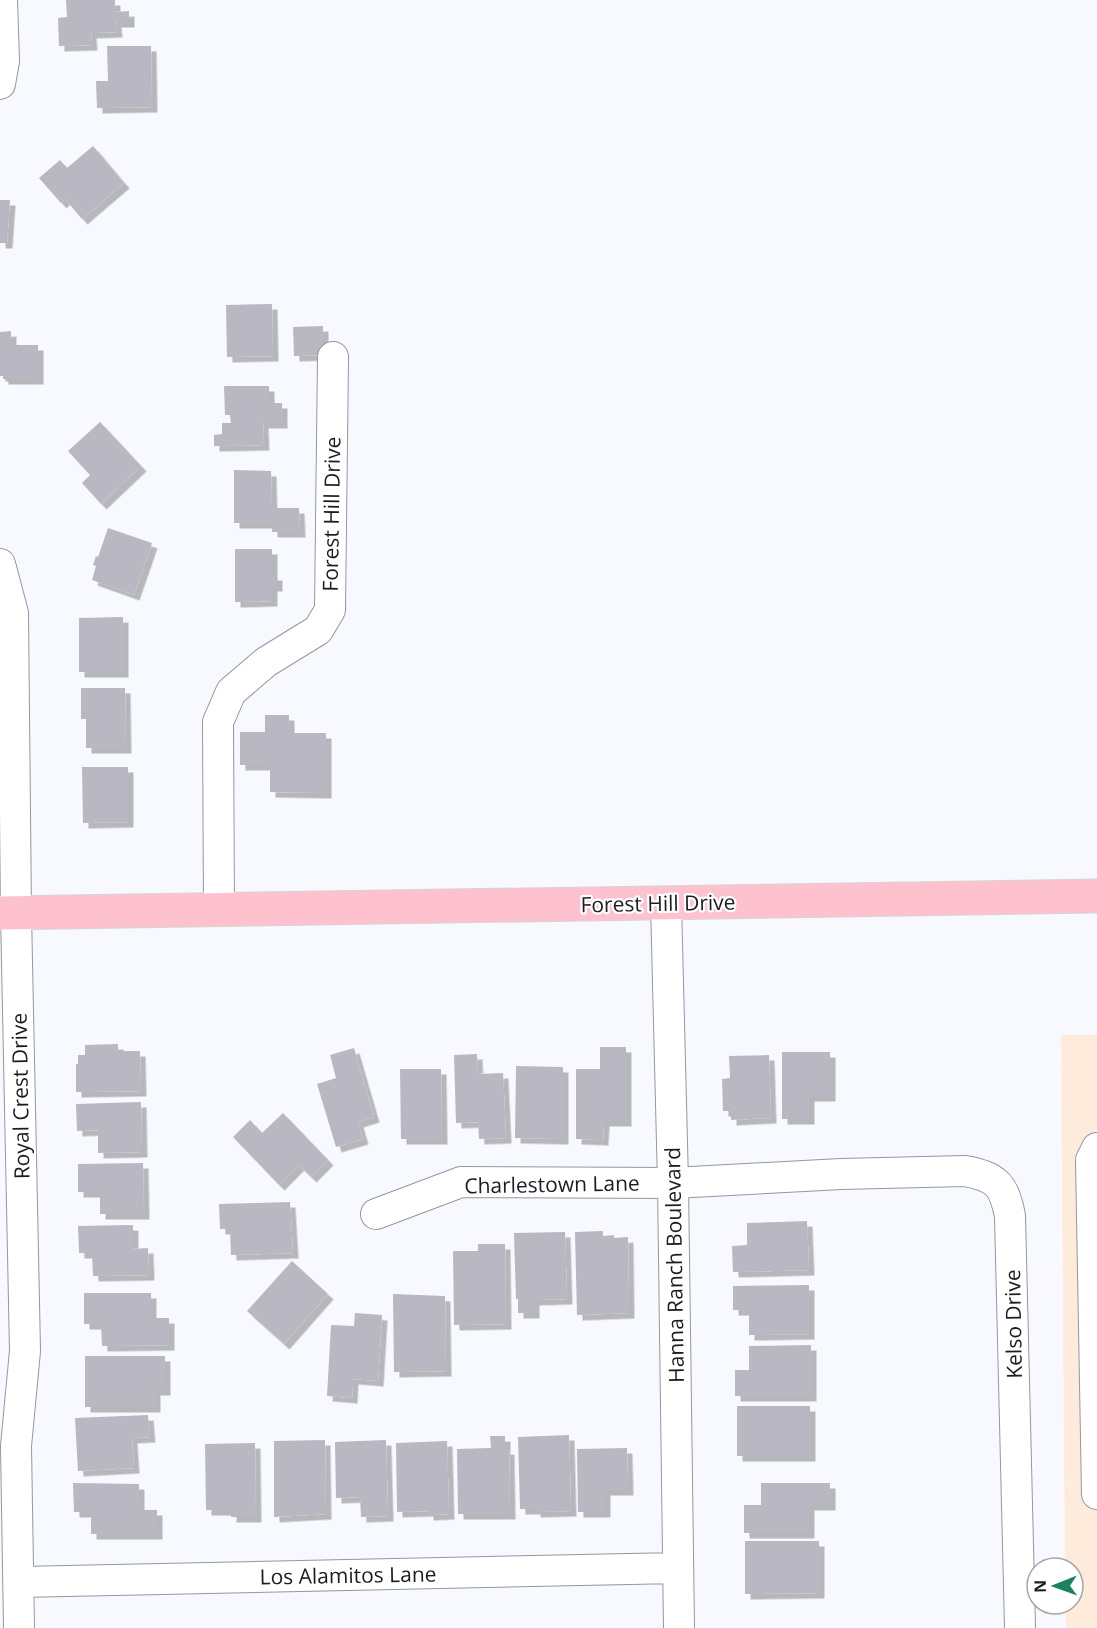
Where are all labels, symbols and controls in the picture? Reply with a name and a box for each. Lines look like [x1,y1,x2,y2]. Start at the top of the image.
street label: Forest Hill Drive [316,436,346,592]
street label: Forest Hill Drive [580,888,736,918]
street label: Royal Crest Drive [5,1013,35,1179]
street label: Hanna Ranch Boulevard [658,1147,690,1383]
street label: Charlestown Lane [464,1168,640,1200]
street label: Kelso Drive [998,1269,1028,1379]
north arrow [1025,1556,1085,1616]
street label: Los Alamitos Lane [259,1559,437,1591]
text: N [1029,1580,1051,1593]

